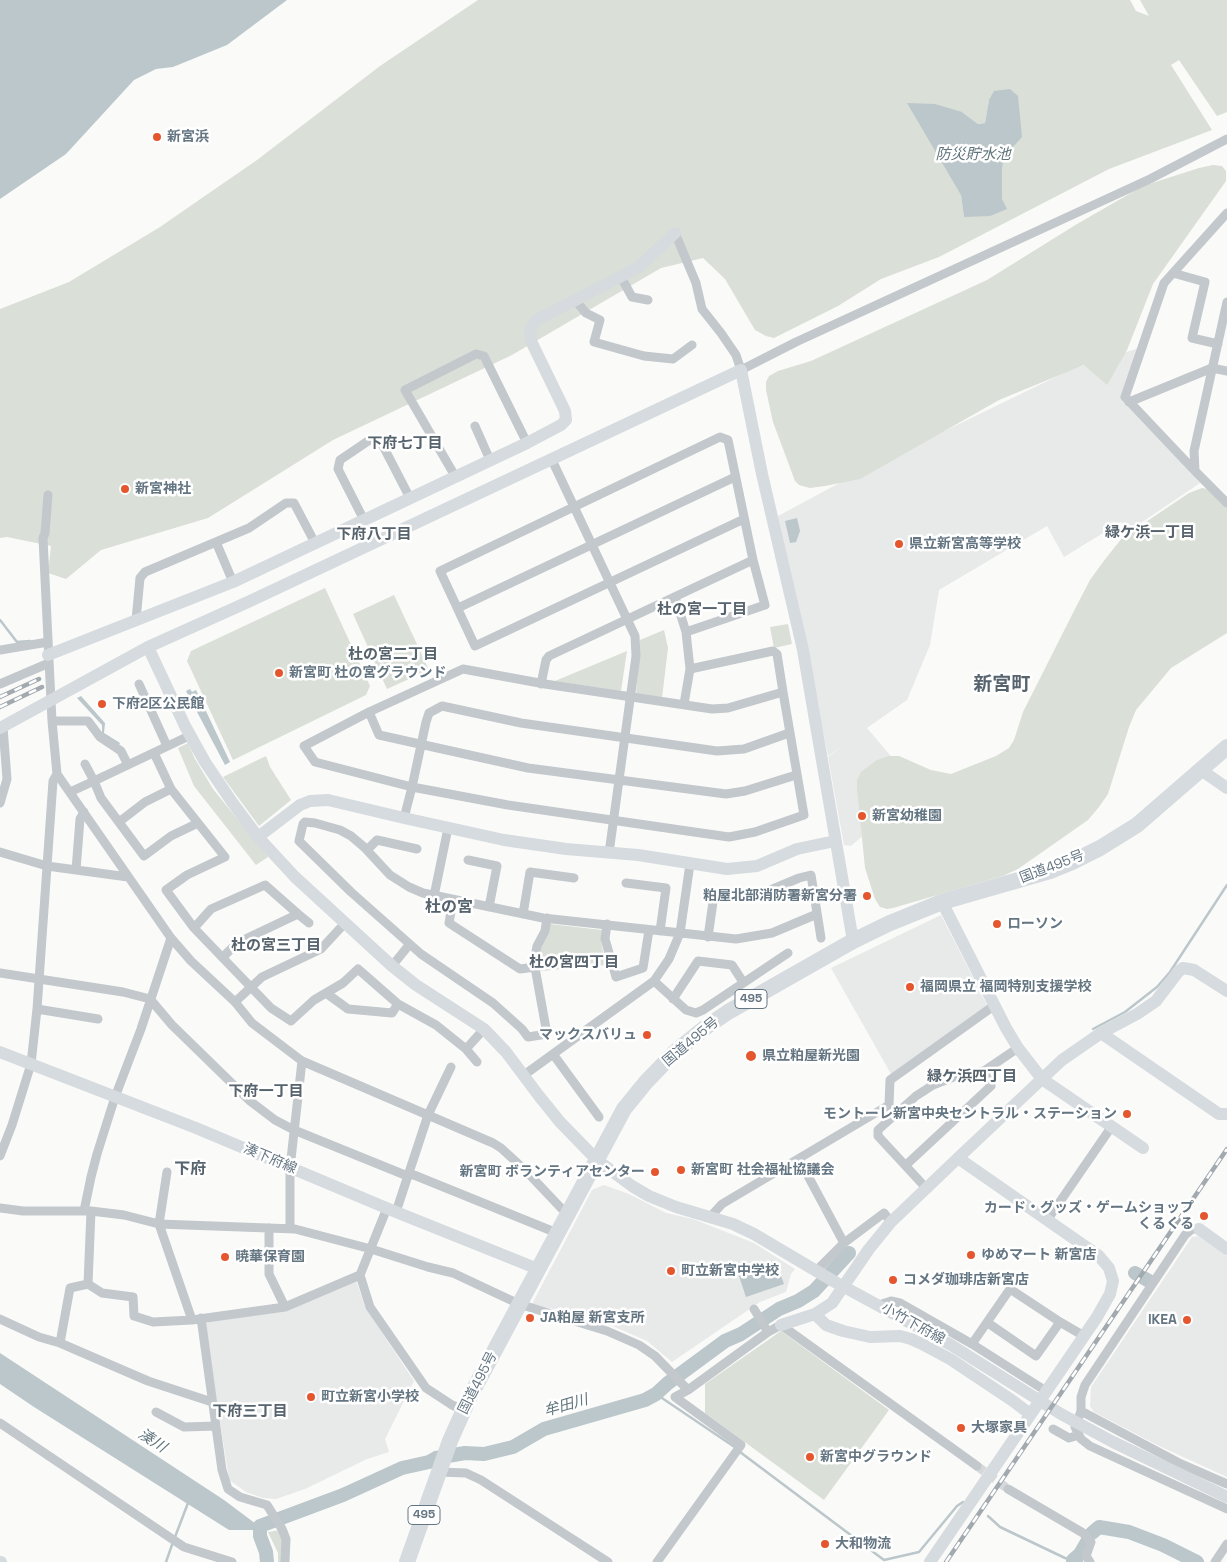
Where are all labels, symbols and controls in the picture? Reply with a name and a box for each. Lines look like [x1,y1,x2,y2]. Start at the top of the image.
place label: 新宮浜 [167,129,209,145]
marker: 新宮浜 [151,131,163,143]
water label: 防災貯水池 [936,146,1010,164]
district label: 下府七丁目 [368,435,442,453]
place label: 新宮神社 [135,481,191,497]
marker: 新宮神社 [119,483,131,495]
district label: 緑ケ浜一丁目 [1105,524,1195,542]
district label: 下府八丁目 [337,526,411,544]
place label: 県立新宮高等学校 [909,536,1021,552]
marker: 県立新宮高等学校 [893,538,905,550]
district label: 杜の宮一丁目 [657,601,747,619]
district label: 杜の宮二丁目 [348,646,438,664]
place label: 新宮町 杜の宮グラウンド [289,665,447,681]
marker: 新宮町 杜の宮グラウンド [273,667,285,679]
district label: 新宮町 [974,674,1030,696]
place label: 下府2区公民館 [112,696,204,712]
marker: 下府2区公民館 [96,698,108,710]
place label: 新宮幼稚園 [872,808,942,824]
marker: 新宮幼稚園 [856,810,868,822]
street label: 国道495号 [1017,847,1087,887]
place label: 粕屋北部消防署新宮分署 [703,888,857,904]
marker: 粕屋北部消防署新宮分署 [861,890,873,902]
district label: 杜の宮 [425,898,473,918]
place label: ローソン [1007,916,1063,932]
marker: ローソン [991,918,1003,930]
district label: 杜の宮三丁目 [231,937,321,955]
district label: 杜の宮四丁目 [529,954,619,972]
place label: 福岡県立 福岡特別支援学校 [920,979,1092,995]
marker: 福岡県立 福岡特別支援学校 [904,981,916,993]
road number: 495 [735,990,767,1009]
street label: 国道495号 [660,1014,722,1070]
place label: マックスバリュ [539,1027,637,1043]
marker: マックスバリュ [641,1029,653,1041]
place label: 県立粕屋新光園 [762,1048,860,1064]
marker: 県立粕屋新光園 [744,1049,758,1063]
district label: 緑ケ浜四丁目 [927,1068,1017,1086]
district label: 下府一丁目 [229,1083,303,1101]
place label: モントーレ新宮中央セントラル・ステーション [823,1106,1117,1122]
marker: モントーレ新宮中央セントラル・ステーション [1121,1108,1133,1120]
street label: 湊下府線 [241,1140,299,1178]
district label: 下府 [174,1160,206,1180]
place label: 新宮町 社会福祉協議会 [691,1162,835,1178]
place label: 新宮町 ボランティアセンター [459,1164,645,1180]
marker: 新宮町 社会福祉協議会 [675,1164,687,1176]
marker: 新宮町 ボランティアセンター [649,1166,661,1178]
place label: カード・グッズ・ゲームショップ くるくる [984,1200,1194,1232]
marker: カード・グッズ・ゲームショップ くるくる [1198,1210,1210,1222]
place label: ゆめマート 新宮店 [981,1247,1097,1263]
place label: 暁華保育園 [235,1249,305,1265]
marker: ゆめマート 新宮店 [965,1249,977,1261]
marker: 暁華保育園 [219,1251,231,1263]
place label: 町立新宮中学校 [681,1263,779,1279]
marker: 町立新宮中学校 [665,1265,677,1277]
place label: コメダ珈琲店新宮店 [903,1272,1029,1288]
marker: コメダ珈琲店新宮店 [887,1274,899,1286]
street label: 小竹下府線 [878,1300,948,1348]
place label: JA粕屋 新宮支所 [540,1310,644,1326]
marker: JA粕屋 新宮支所 [524,1312,536,1324]
place label: IKEA [1148,1312,1177,1328]
marker: IKEA [1181,1314,1193,1326]
street label: 国道495号 [455,1349,501,1417]
place label: 町立新宮小学校 [321,1389,419,1405]
marker: 町立新宮小学校 [305,1391,317,1403]
water label: 牟田川 [542,1391,590,1421]
district label: 下府三丁目 [213,1403,287,1421]
place label: 大塚家具 [971,1420,1027,1436]
marker: 大塚家具 [955,1422,967,1434]
water label: 湊川 [135,1425,169,1457]
place label: 新宮中グラウンド [820,1449,932,1465]
marker: 新宮中グラウンド [804,1451,816,1463]
road number: 495 [408,1506,440,1524]
place label: 大和物流 [835,1536,891,1552]
marker: 大和物流 [819,1538,831,1550]

